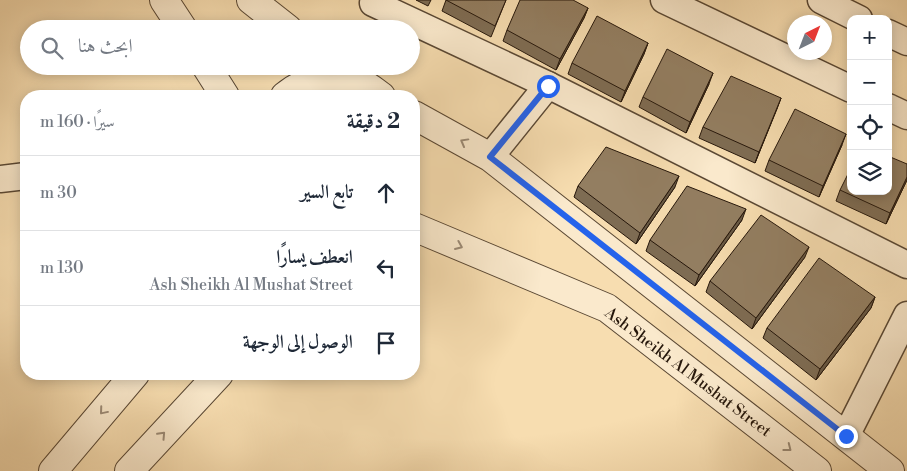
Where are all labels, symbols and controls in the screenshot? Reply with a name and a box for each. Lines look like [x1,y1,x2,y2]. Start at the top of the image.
north arrow [787,15,832,60]
map controls [847,15,892,195]
button: + [847,15,892,60]
search box [20,20,420,75]
icon: search [38,34,66,62]
text: ابحث هنا [78,34,133,58]
button: − [847,60,892,105]
route start [537,75,560,98]
button: locate [847,105,892,150]
text: 2 دقيقة [347,109,400,135]
text: سيرًا · 160 m [40,112,115,132]
one-way arrow [460,139,469,149]
button: layers [847,150,892,195]
icon: ahead [372,179,400,207]
text: تابع السير [300,180,353,204]
text: 30 m [40,183,77,203]
one-way arrow [454,239,463,250]
text: انعطف يسارًا [276,245,353,269]
icon: left [372,254,400,282]
text: 130 m [40,258,84,278]
text: Ash Sheikh Al Mushat Street [150,275,353,295]
street label: Ash Sheikh Al Mushat Street [600,302,776,441]
icon: arrive [372,329,400,357]
text: الوصول إلى الوجهة [243,330,353,354]
one-way arrow [101,405,109,414]
route end [835,425,858,448]
one-way arrow [156,432,165,441]
one-way arrow [782,443,791,451]

